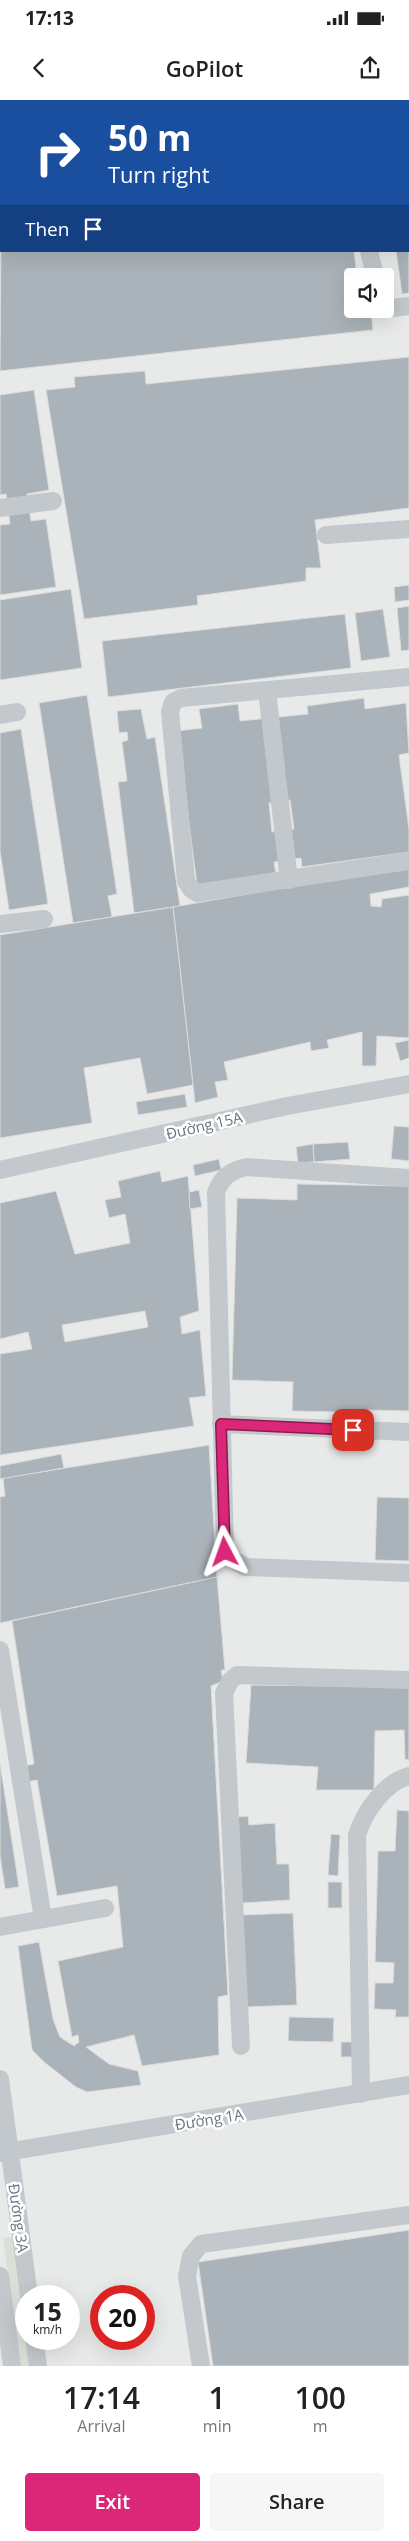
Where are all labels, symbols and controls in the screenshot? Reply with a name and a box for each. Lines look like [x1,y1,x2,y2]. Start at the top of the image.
text: 17:13 [25,5,74,31]
text: GoPilot [166,53,243,83]
icon: back [25,54,53,82]
icon: share [356,54,384,82]
text: 50 m [108,114,191,161]
icon: right [25,120,90,185]
text: Turn right [108,159,210,189]
icon: arrive [79,215,107,243]
text: Then [25,216,69,242]
map controls [344,268,394,318]
button: sound [344,268,394,318]
street label: Đường 15A [164,1106,245,1144]
pin [332,1409,374,1451]
icon: arrive [339,1416,367,1444]
position arrow [198,1525,250,1577]
street label: Đường 1A [173,2104,245,2134]
street label: Đường 3A [4,2182,34,2254]
speed limit sign: 20 [90,2285,155,2350]
text: 15 [33,2294,62,2328]
text: km/h [33,2321,62,2338]
text: 17:14 [63,2377,140,2418]
text: 1 [209,2377,226,2418]
text: 100 [295,2377,346,2418]
text: Arrival [77,2415,126,2437]
text: min [203,2415,232,2437]
text: m [313,2415,328,2437]
button: Exit [25,2473,200,2531]
button: Share [210,2473,384,2531]

